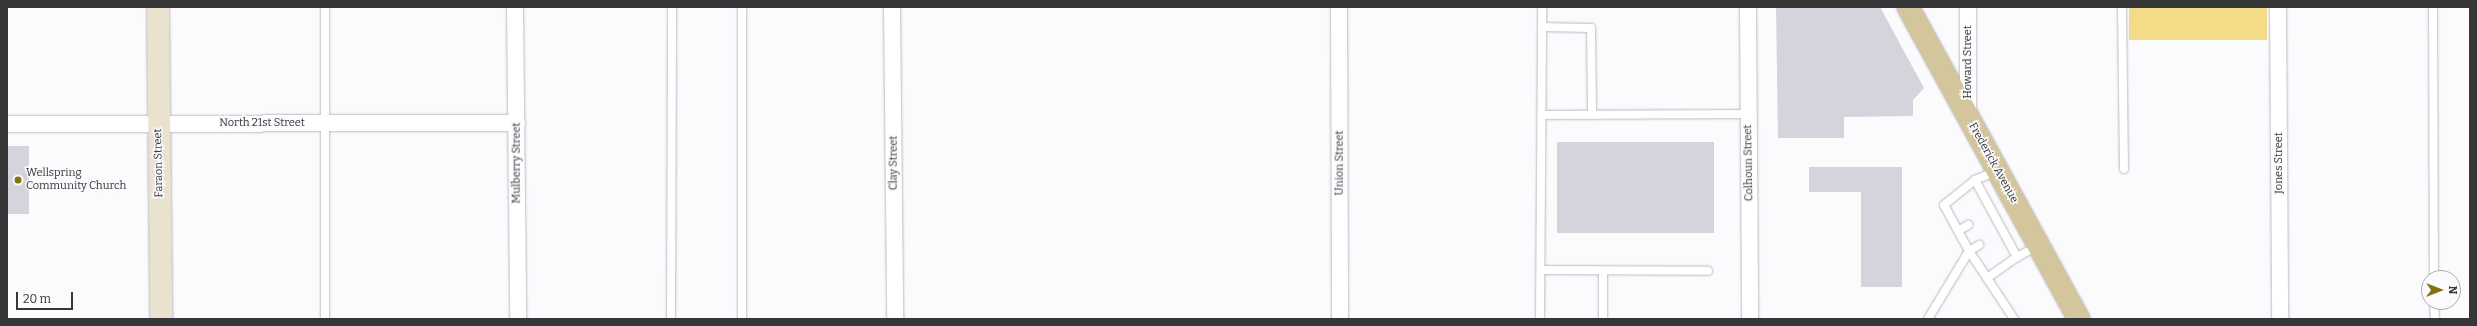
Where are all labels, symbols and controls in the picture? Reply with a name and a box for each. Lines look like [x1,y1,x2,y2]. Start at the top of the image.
street label: Howard Street [1961,25,1975,99]
street label: North 21st Street [219,116,305,130]
street label: Frederick Avenue [1965,121,2021,205]
street label: Mulberry Street [510,123,524,203]
street label: Colhoun Street [1742,125,1756,201]
street label: Faraon Street [152,128,166,198]
street label: Union Street [1333,130,1347,196]
street label: Jones Street [2272,132,2286,194]
street label: Clay Street [887,136,901,190]
place label: Wellspring Community Church [26,167,126,193]
marker: Wellspring Community Church [13,175,23,185]
north arrow [2421,270,2461,310]
scale bar [18,284,75,310]
text: N [2446,286,2459,294]
text: 20 m [23,292,51,306]

